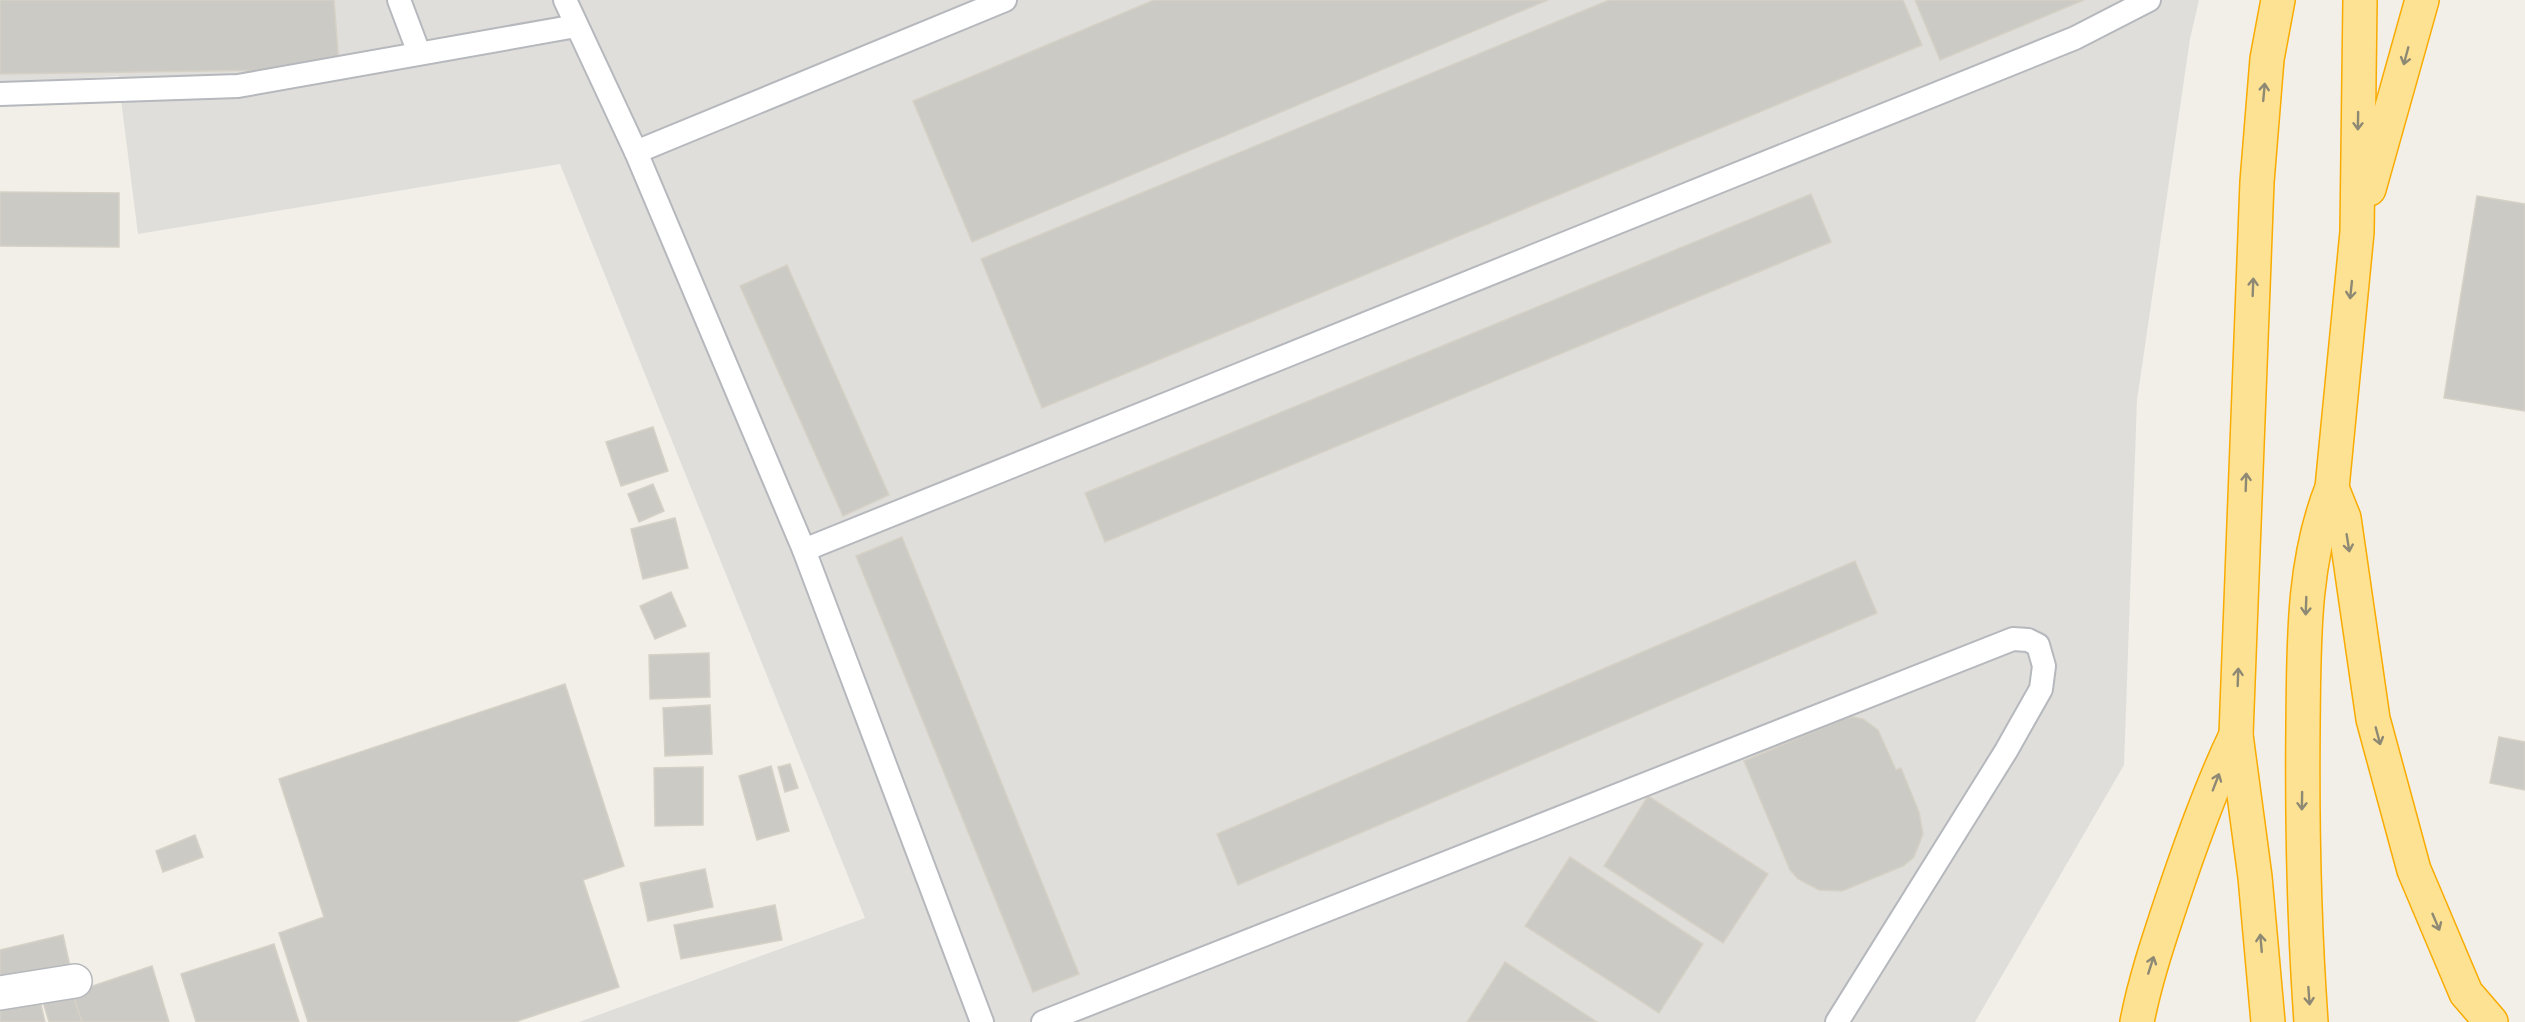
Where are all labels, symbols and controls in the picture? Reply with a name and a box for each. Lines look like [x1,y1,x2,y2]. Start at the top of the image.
one-way arrow [2400,46,2411,65]
one-way arrow [2259,83,2270,103]
one-way arrow [2352,111,2364,131]
one-way arrow [2247,278,2259,298]
one-way arrow [2346,280,2357,300]
one-way arrow [2240,472,2251,492]
one-way arrow [2343,533,2354,553]
one-way arrow [2301,595,2312,615]
one-way arrow [2233,667,2244,687]
one-way arrow [2373,726,2384,745]
one-way arrow [2211,773,2222,791]
one-way arrow [2296,790,2308,810]
one-way arrow [2431,912,2442,930]
one-way arrow [2255,933,2266,953]
one-way arrow [2146,956,2157,975]
one-way arrow [2304,985,2315,1005]

